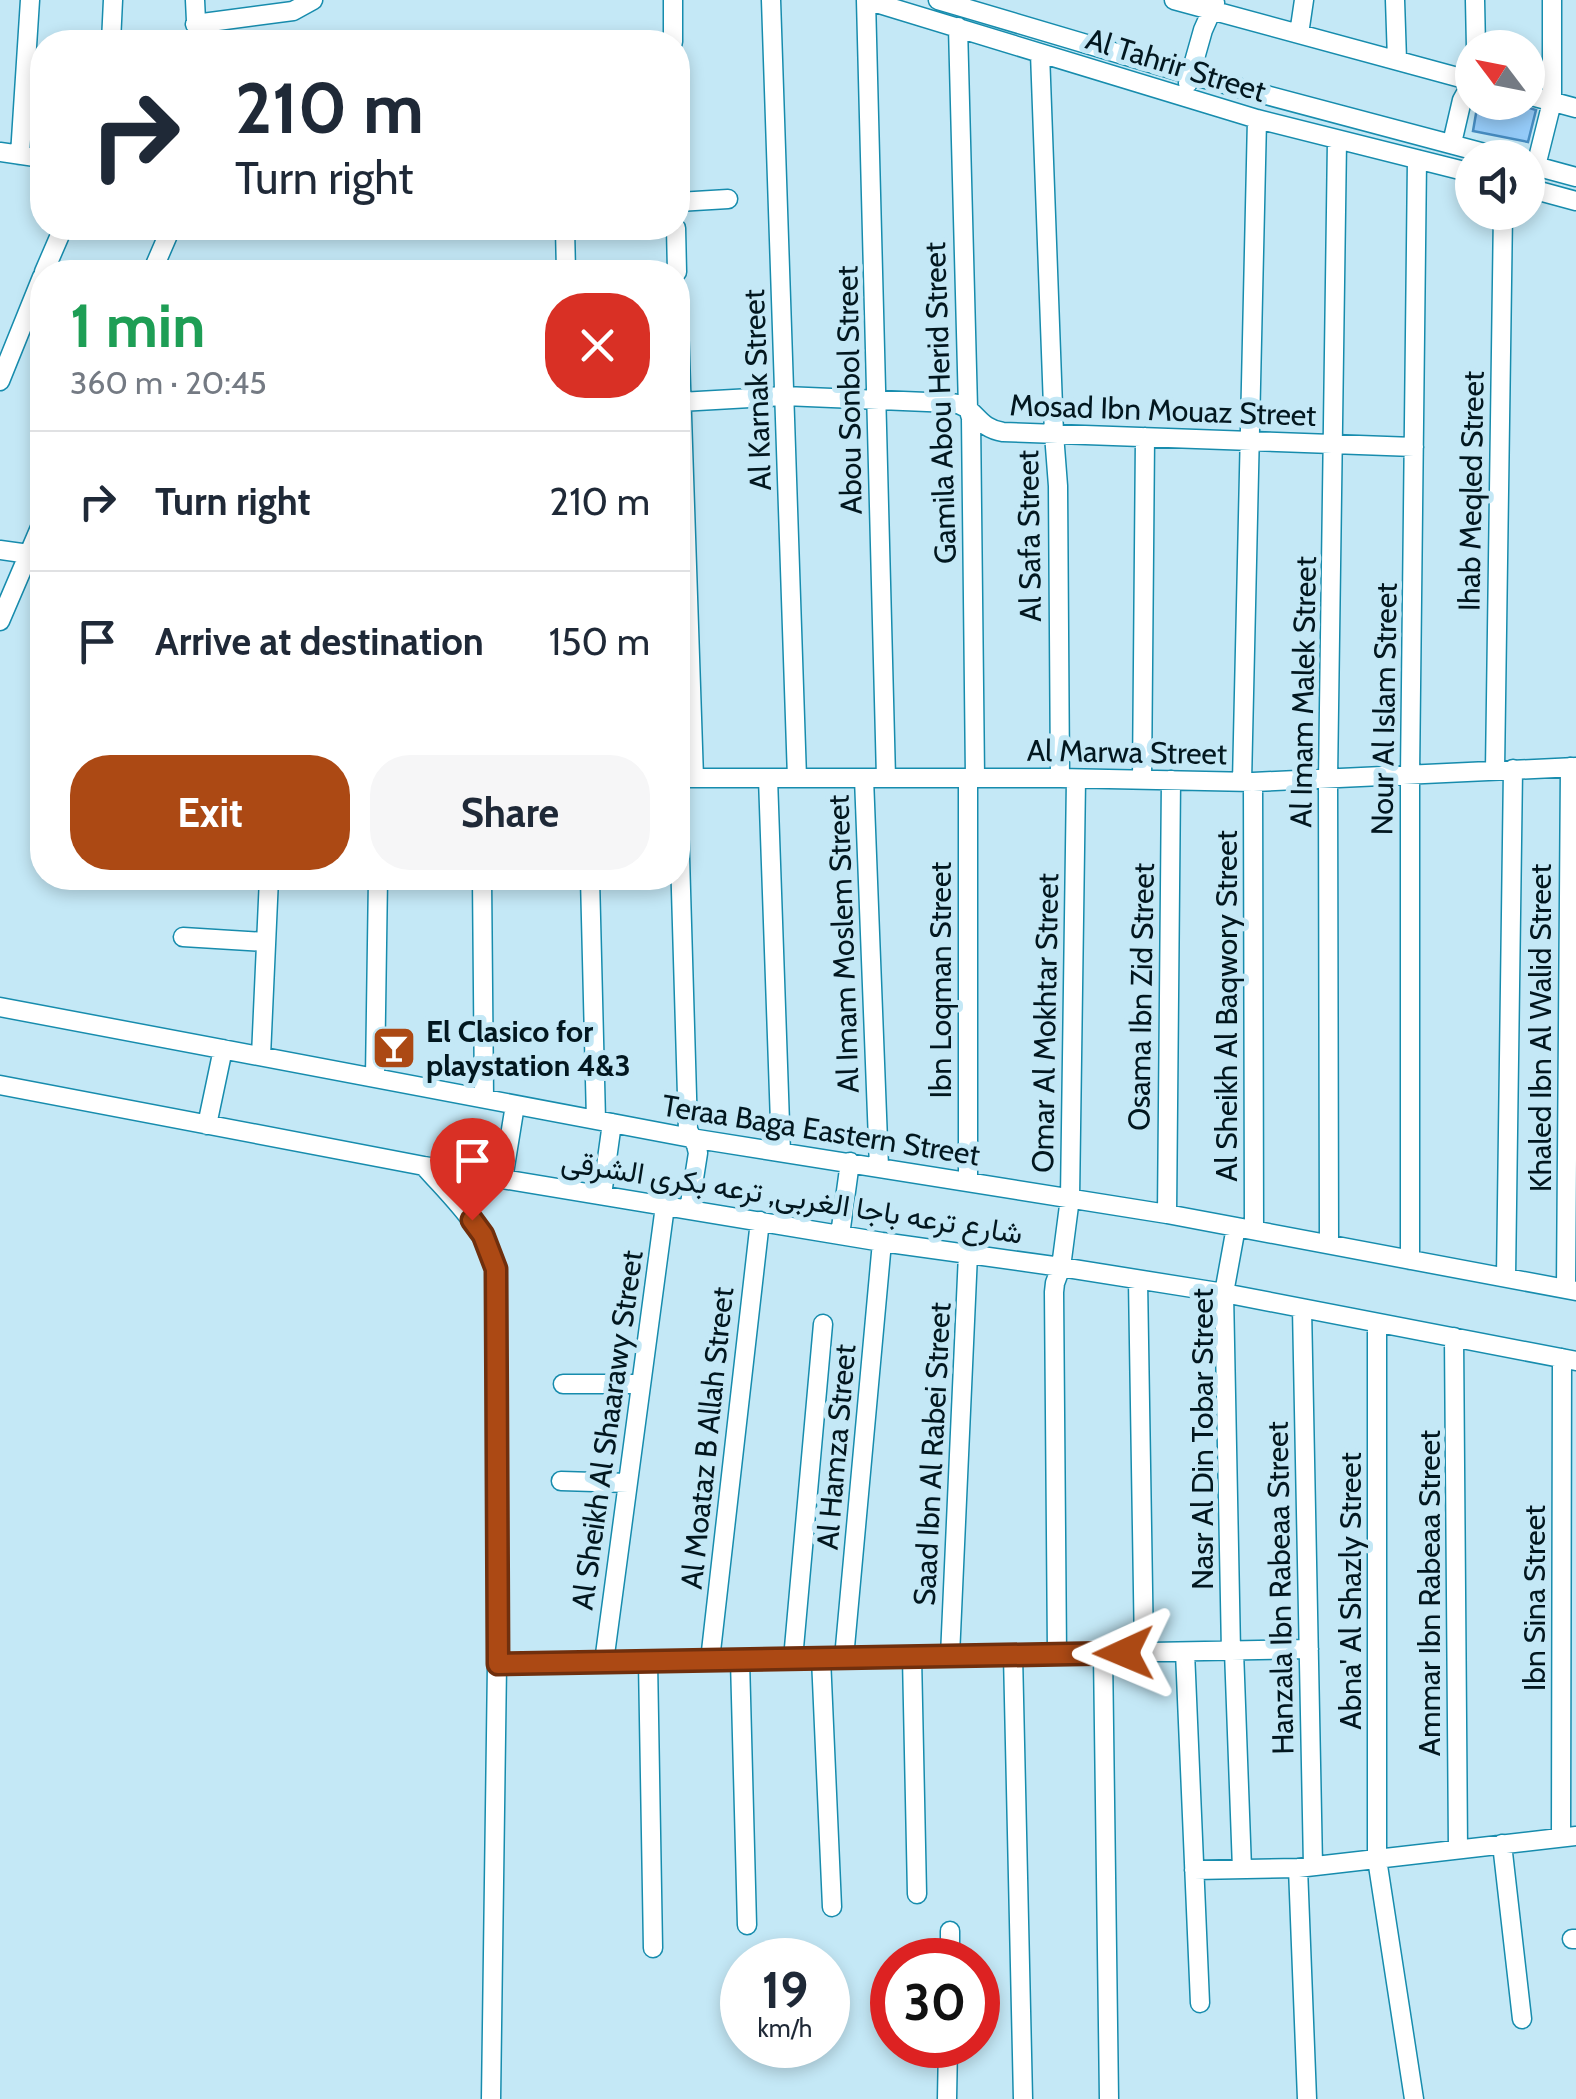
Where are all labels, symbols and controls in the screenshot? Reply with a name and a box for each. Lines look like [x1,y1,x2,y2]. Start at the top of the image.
street label: Al Tahrir Street [1082,20,1270,110]
north arrow [1455,30,1545,120]
map controls [1455,30,1545,230]
text: 210 m [235,65,424,151]
icon: right [70,70,200,200]
button: sound [1455,140,1545,230]
text: Turn right [235,151,414,205]
street label: Gamila Abou Herid Street [916,241,964,565]
street label: Abou Sonbol Street [828,265,870,515]
text: 1 min [70,289,205,362]
street label: Al Karnak Street [735,289,779,491]
button: close [545,293,650,398]
text: 360 m · 20:45 [70,363,267,402]
street label: Ihab Meqled Street [1450,371,1492,611]
street label: Mosad Ibn Mouaz Street [1009,386,1317,434]
street label: Al Safa Street [1009,450,1049,622]
icon: right [70,474,125,529]
text: Turn right [155,478,311,525]
text: 210 m [549,478,650,525]
street label: Al Imam Malek Street [1282,556,1324,828]
street label: Nour Al Islam Street [1363,582,1405,836]
icon: arrive [70,614,125,669]
text: Arrive at destination [155,618,484,665]
text: 150 m [549,618,650,665]
street label: Al Marwa Street [1027,732,1227,772]
button: Exit [70,755,350,870]
button: Share [370,755,650,870]
street label: Al Imam Moslem Street [819,794,867,1094]
street label: Al Sheikh Al Baqwory Street [1208,830,1245,1182]
street label: Ibn Loqman Street [922,862,959,1098]
street label: Osama Ibn Zid Street [1120,863,1162,1131]
street label: Khaled Ibn Al Walid Street [1522,864,1559,1192]
street label: Omar Al Mokhtar Street [1024,873,1066,1173]
place label: El Clasico for playstation 4&3 [426,1013,631,1084]
bar icon: El Clasico for playstation 4&3 [371,1025,417,1071]
street label: Teraa Baga Eastern Street [660,1087,982,1173]
pin [430,1118,515,1221]
icon: arrive [445,1133,500,1188]
street label: شارع ترعه باجا الغربى, ترعه بكرى الشرقى [558,1142,1025,1254]
street label: Al Sheikh Al Shaarawy Street [563,1248,651,1612]
street label: Al Moataz B Allah Street [673,1285,741,1591]
street label: Nasr Al Din Tobar Street [1184,1288,1221,1590]
street label: Saad Ibn Al Rabei Street [906,1301,958,1607]
street label: Al Hamza Street [809,1343,863,1551]
street label: Hanzala Ibn Rabeaa Street [1259,1421,1301,1755]
street label: Ammar Ibn Rabeaa Street [1411,1430,1448,1756]
street label: Abna' Al Shazly Street [1332,1452,1369,1730]
street label: Ibn Sina Street [1516,1505,1553,1691]
position arrow [1072,1601,1176,1705]
speed limit sign: 30 [870,1938,1000,2068]
text: 19 [762,1960,808,2021]
text: km/h [758,2013,812,2043]

